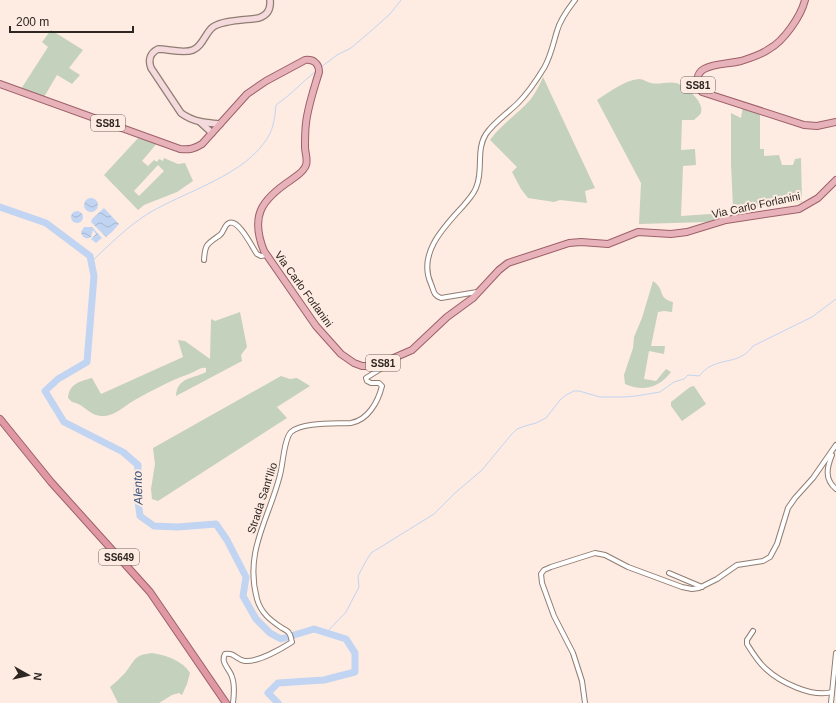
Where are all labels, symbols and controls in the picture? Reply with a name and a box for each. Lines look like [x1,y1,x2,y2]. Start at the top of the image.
scale bar [10,8,133,34]
text: 200 m [16,15,49,29]
road number: SS81 [681,77,715,93]
road number: SS81 [91,115,125,131]
street label: Via Carlo Forlanini [711,190,801,220]
street label: Via Carlo Forlanini [273,249,335,329]
road number: SS81 [366,355,400,371]
street label: Strada Sant'Ilio [245,461,279,535]
water label: Alento [130,470,146,506]
road number: SS649 [99,549,139,565]
north arrow [8,655,48,695]
text: N [31,672,44,681]

